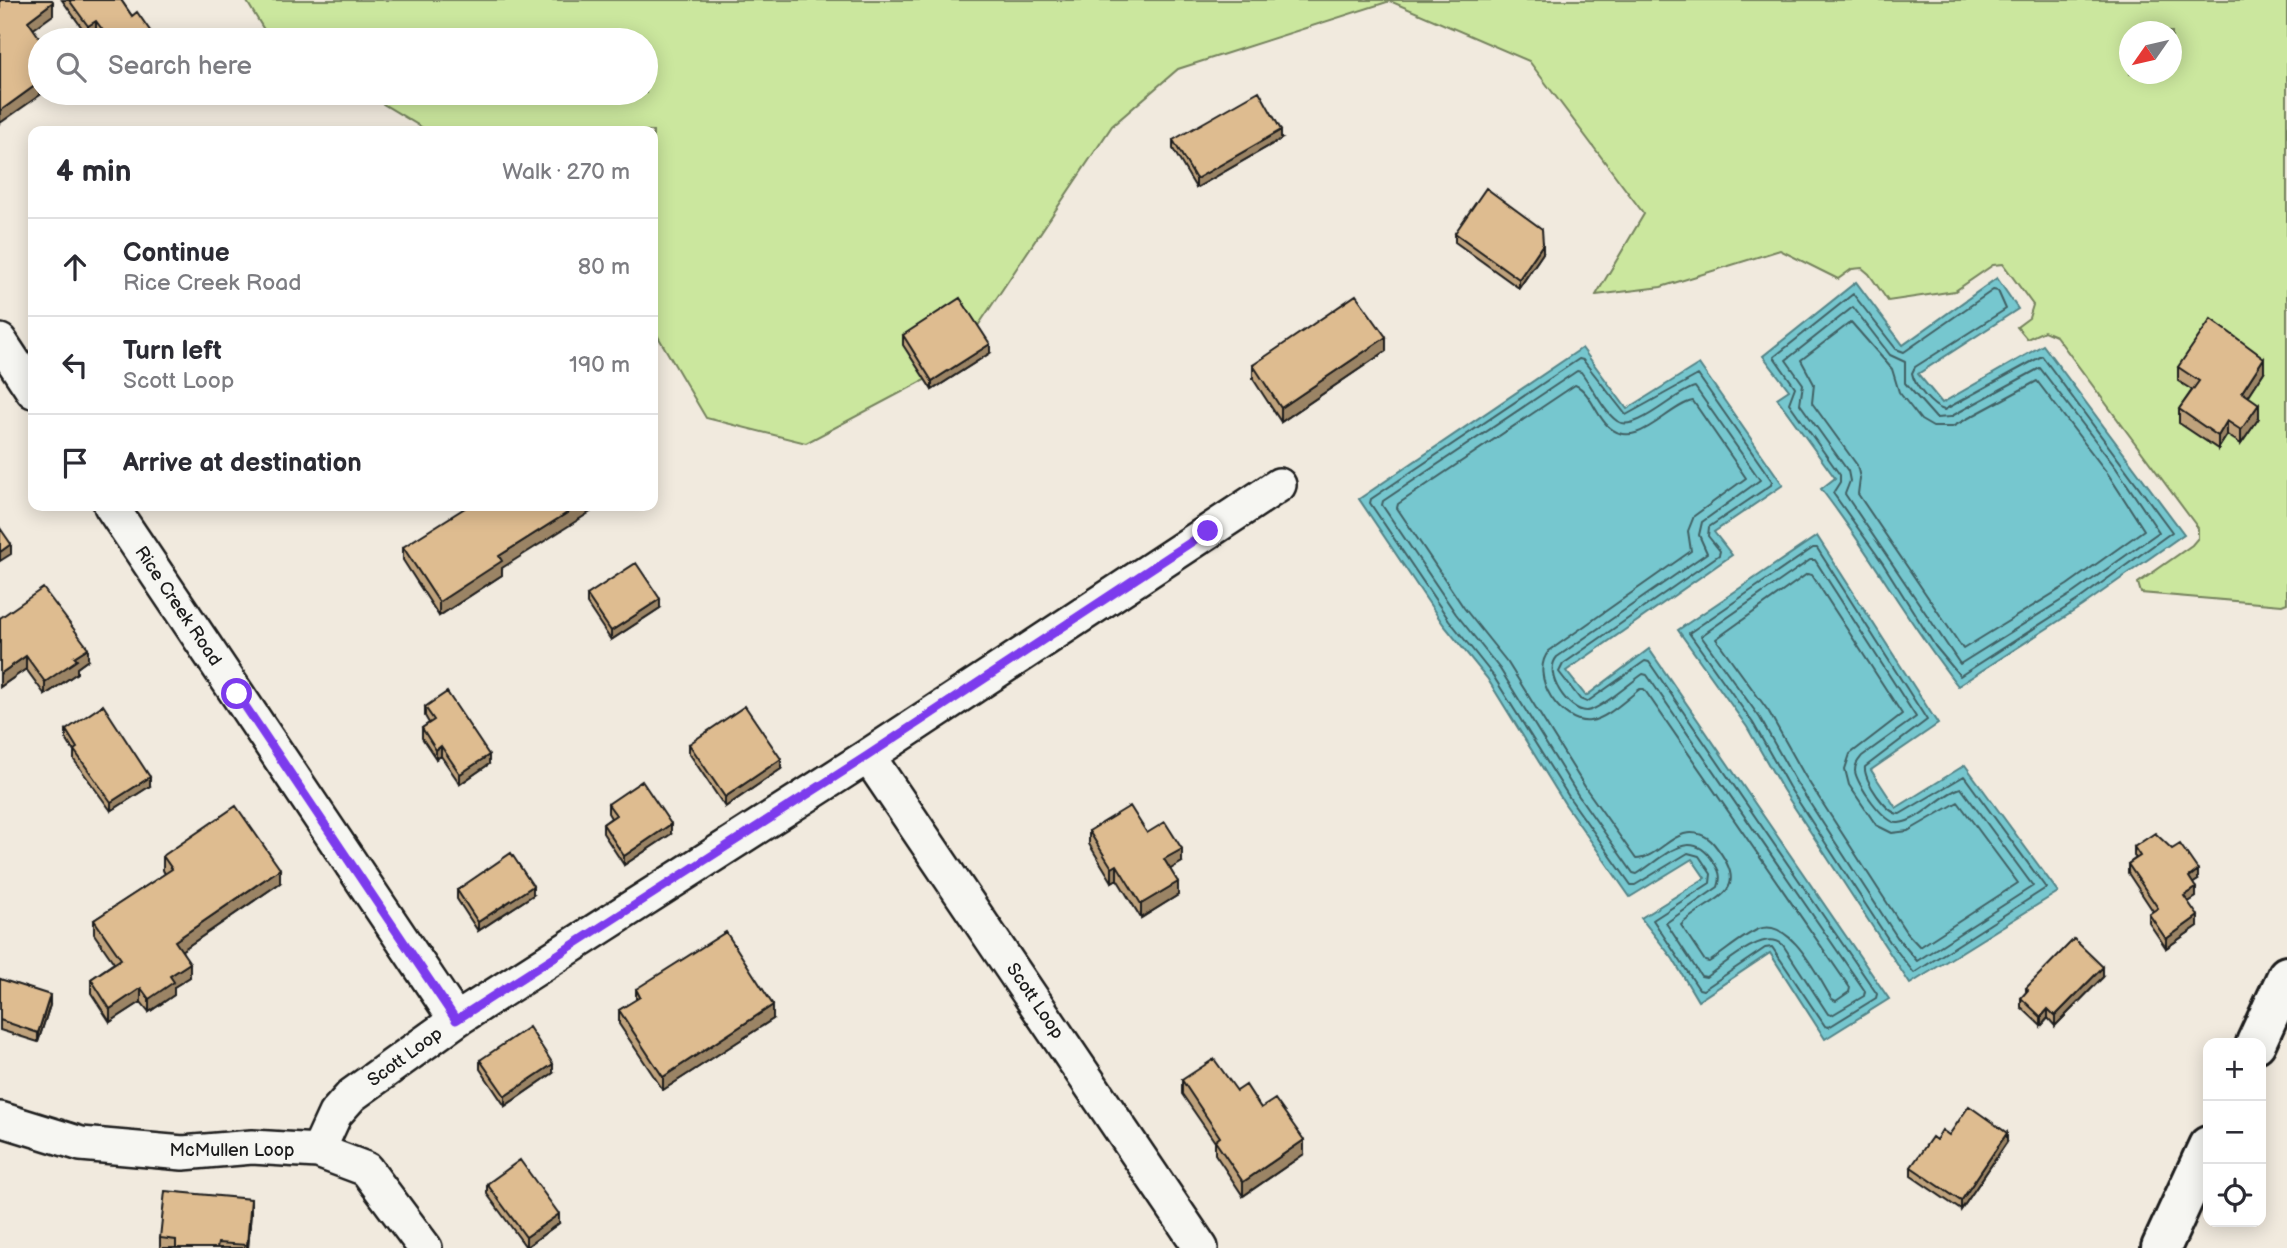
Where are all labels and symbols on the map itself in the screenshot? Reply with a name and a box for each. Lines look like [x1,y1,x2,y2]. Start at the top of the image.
north arrow [2119,21,2182,84]
route end [1192,515,1223,546]
street label: Rice Creek Road [130,542,226,670]
route start [221,678,252,709]
street label: Scott Loop [1002,959,1068,1043]
street label: Scott Loop [364,1023,446,1091]
street label: McMullen Loop [170,1140,294,1161]

